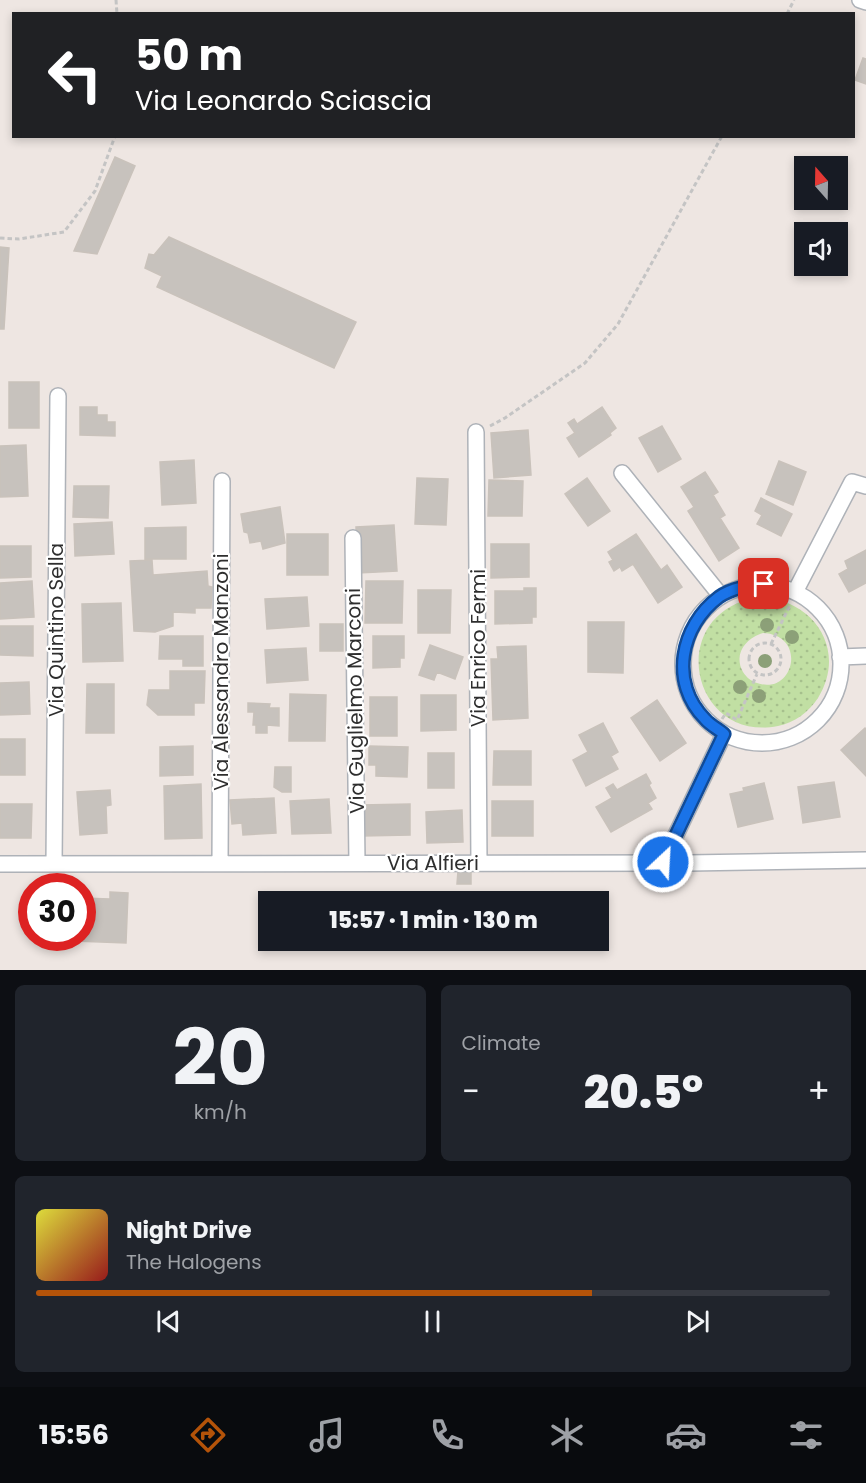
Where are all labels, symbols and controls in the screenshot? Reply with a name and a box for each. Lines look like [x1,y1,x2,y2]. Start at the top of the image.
text: 50 m [135,26,243,85]
icon: left [36,36,114,114]
text: Via Leonardo Sciascia [135,82,432,119]
north arrow [794,156,848,210]
map controls [794,156,848,276]
button: sound [794,222,848,276]
street label: Via Quintino Sella [42,543,70,717]
street label: Via Alessandro Manzoni [207,553,235,791]
pin [738,558,789,609]
icon: arrive [747,567,780,600]
street label: Via Enrico Fermi [464,569,492,727]
street label: Via Guglielmo Marconi [339,588,371,814]
position arrow [631,830,695,894]
street label: Via Alfieri [387,849,479,877]
speed limit sign: 30 [18,873,96,951]
text: 15:57 · 1 min · 130 m [329,905,538,936]
text: 20 [173,1003,268,1112]
text: Climate [462,1029,541,1057]
text: 20.5° [584,1061,703,1124]
text: − [462,1068,480,1115]
text: + [807,1068,830,1115]
text: km/h [194,1098,247,1126]
text: Night Drive [126,1215,252,1246]
text: The Halogens [126,1248,262,1276]
icon: previous [152,1305,185,1338]
icon: pause [416,1305,449,1338]
icon: next [681,1305,714,1338]
icon: directions [187,1414,229,1456]
icon: music [306,1414,348,1456]
icon: phone [426,1414,468,1456]
icon: climate [546,1414,588,1456]
icon: car [665,1414,707,1456]
icon: filters [785,1414,827,1456]
text: 15:56 [39,1416,109,1453]

